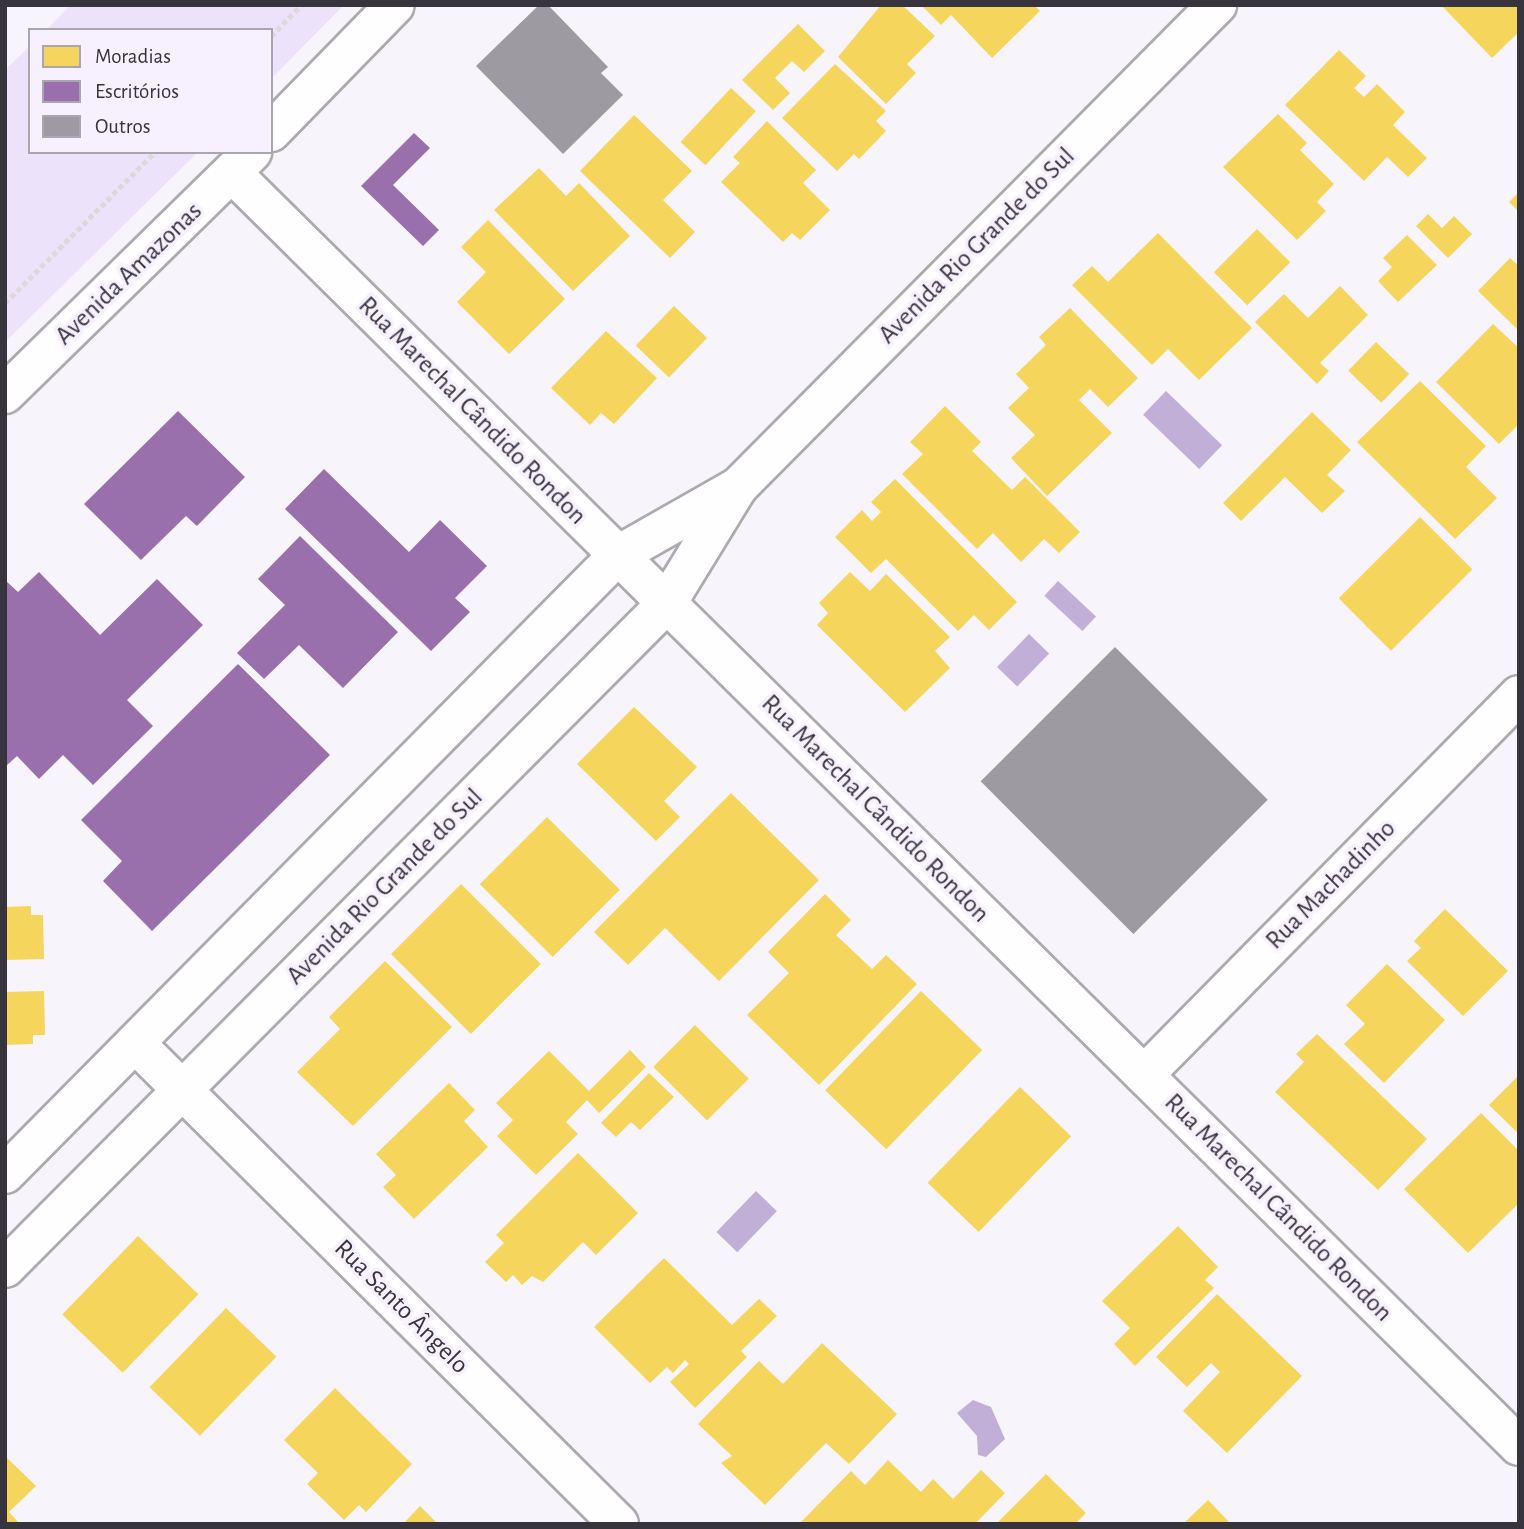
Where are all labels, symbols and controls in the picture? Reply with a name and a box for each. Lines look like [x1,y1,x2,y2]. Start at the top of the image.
legend [28,28,273,154]
text: Moradias [95,46,171,67]
text: Escritórios [95,81,179,102]
text: Outros [95,116,151,137]
street label: Avenida Rio Grande do Sul [872,141,1082,351]
street label: Avenida Amazonas [49,196,209,352]
street label: Rua Marechal Cândido Rondon [351,290,593,532]
street label: Rua Marechal Cândido Rondon [754,688,996,930]
street label: Avenida Rio Grande do Sul [280,782,490,992]
street label: Rua Machadinho [1260,814,1402,956]
street label: Rua Marechal Cândido Rondon [1157,1087,1399,1329]
street label: Rua Santo Ângelo [327,1233,475,1381]

